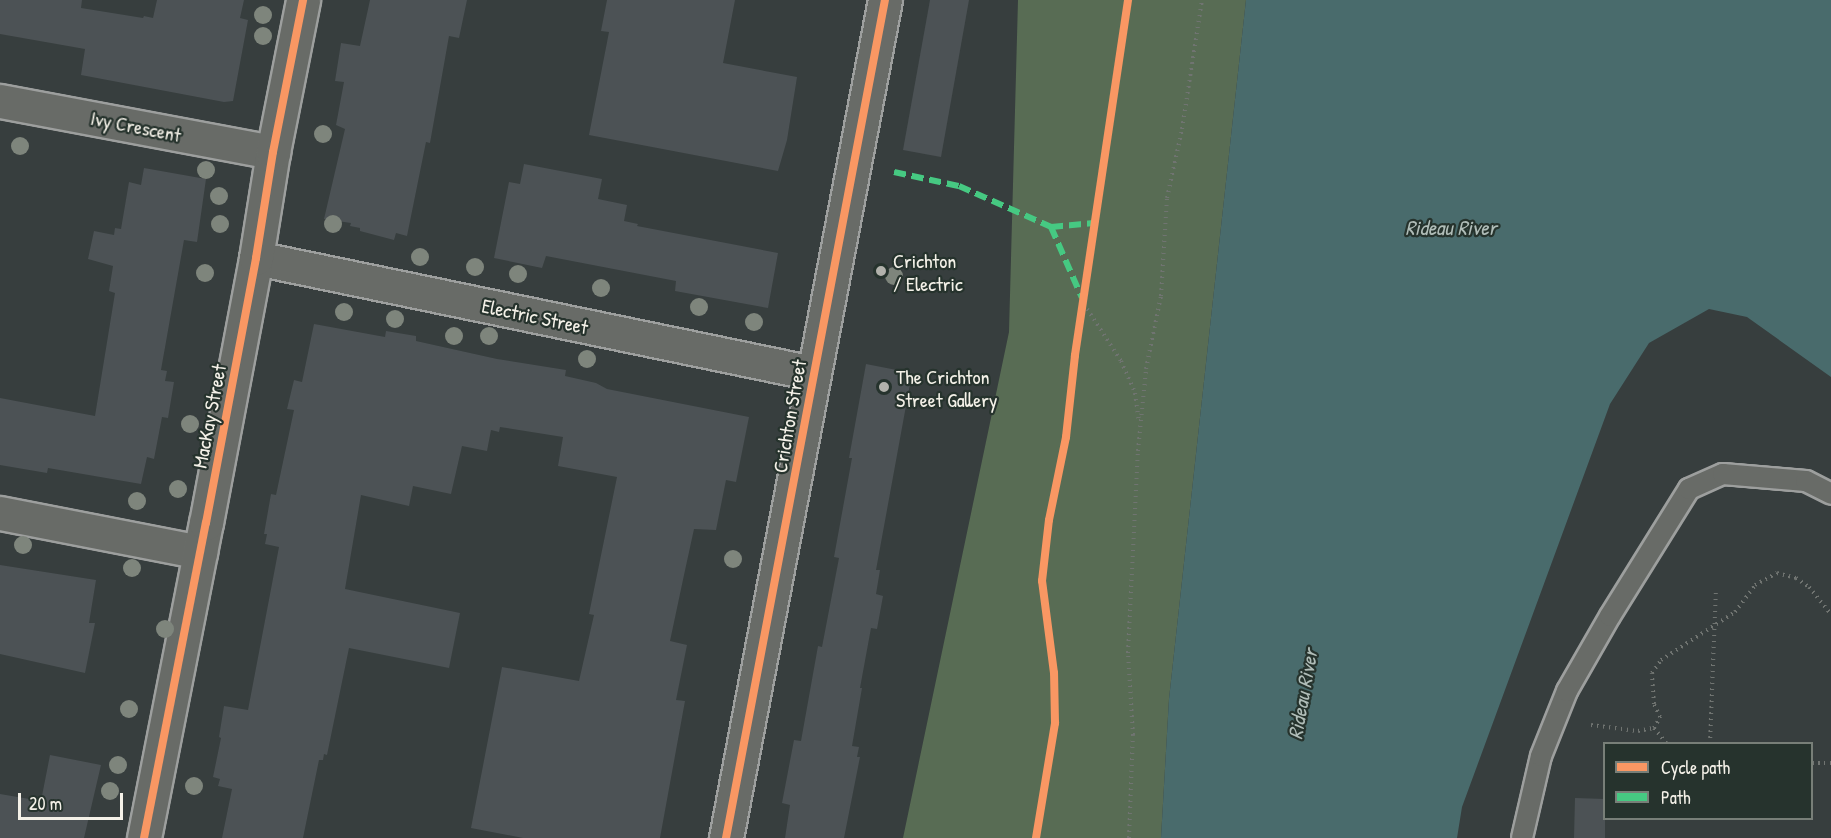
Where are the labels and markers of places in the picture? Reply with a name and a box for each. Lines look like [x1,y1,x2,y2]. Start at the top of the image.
place label: Crichton / Electric [893,248,963,295]
marker: Crichton / Electric [874,264,888,278]
place label: The Crichton Street Gallery [896,364,997,411]
marker: The Crichton Street Gallery [877,380,891,394]

